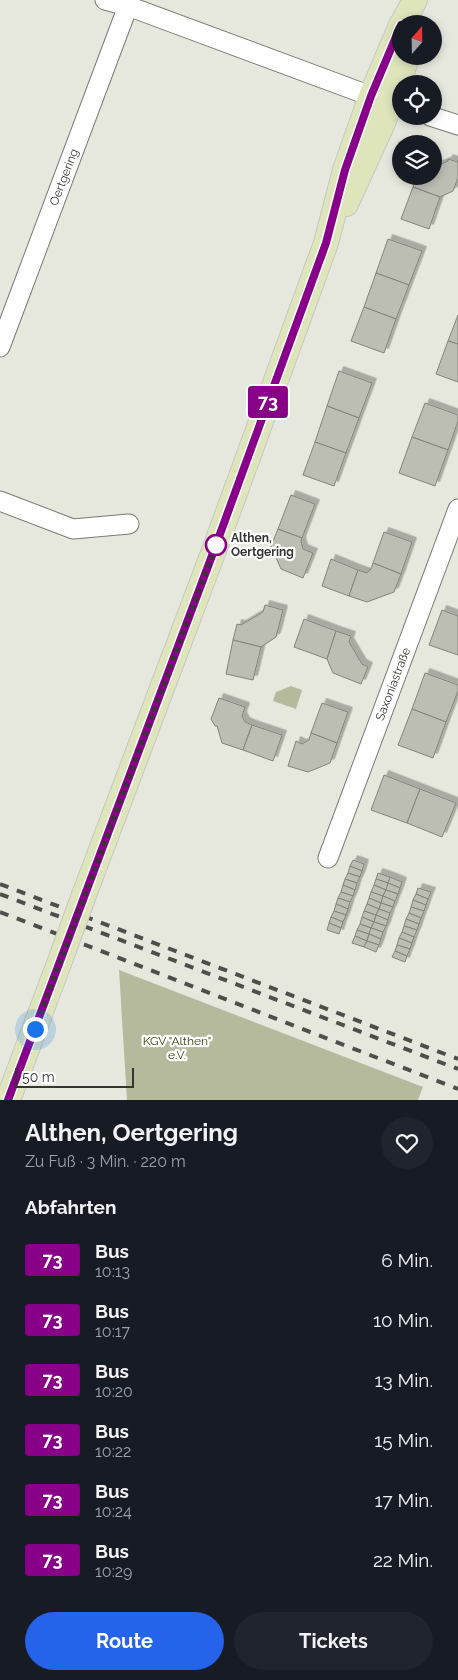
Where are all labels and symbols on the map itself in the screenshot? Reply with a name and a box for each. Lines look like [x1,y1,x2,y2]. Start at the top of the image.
north arrow [392,15,442,65]
street label: Oertgering [47,147,81,207]
line badge: 73 [246,386,290,418]
place label: Althen, Oertgering [231,531,294,559]
marker: Althen, Oertgering [205,534,227,556]
street label: Saxoniastraße [373,646,413,722]
your location [23,1017,48,1042]
park label: KGV "Althen" e.V. [143,1034,211,1062]
scale bar [15,1065,134,1088]

